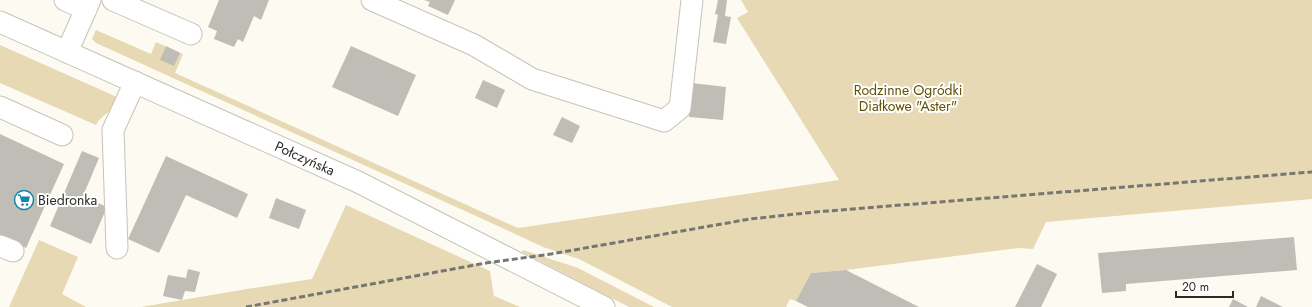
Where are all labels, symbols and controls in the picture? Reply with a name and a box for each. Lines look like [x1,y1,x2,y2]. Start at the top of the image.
park label: Rodzinne Ogródki Diałkowe "Aster" [854,80,962,116]
street label: Połczyńska [272,136,338,180]
supermarket icon: Biedronka [13,189,35,211]
place label: Biedronka [38,190,97,210]
scale bar [1176,273,1233,299]
text: 20 m [1182,278,1209,296]

